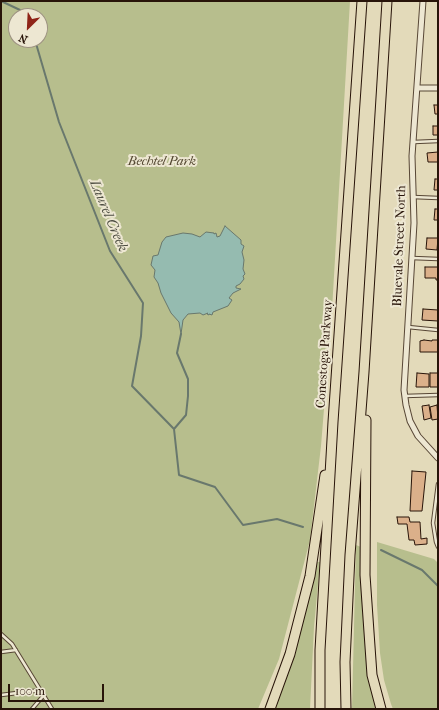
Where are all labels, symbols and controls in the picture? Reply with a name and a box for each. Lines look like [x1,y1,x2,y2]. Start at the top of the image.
north arrow [8,8,48,48]
text: N [17,31,30,46]
park label: Bechtel Park [128,154,196,170]
water label: Laurel Creek [85,177,131,255]
street label: Bluevale Street North [390,185,410,307]
street label: Conestoga Parkway [313,299,337,409]
scale bar [10,676,106,702]
text: 100 m [15,684,45,698]

